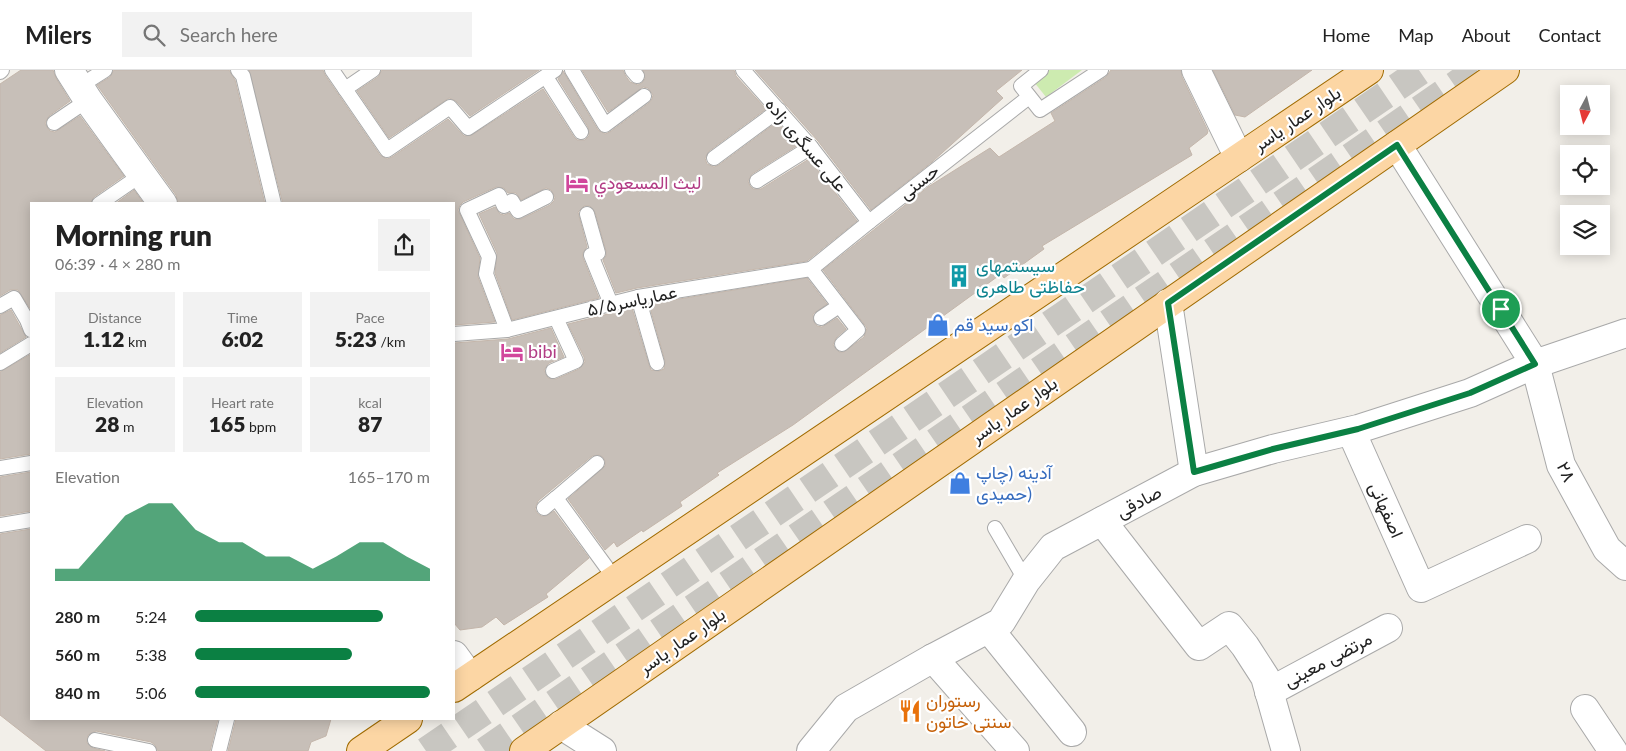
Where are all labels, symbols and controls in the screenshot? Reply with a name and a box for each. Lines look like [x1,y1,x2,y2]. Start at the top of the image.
search box [122,12,472,57]
text: Milers [25,20,92,49]
icon: search [140,21,168,49]
text: Search here [180,23,278,46]
text: Home [1322,24,1370,46]
text: Map [1398,24,1434,46]
text: About [1462,24,1511,46]
text: Contact [1539,24,1601,46]
street label: بلوار عمار یاسر [1248,81,1345,157]
north arrow [1560,85,1610,135]
map controls [1560,85,1610,255]
street label: علی عسگری زاده [760,93,852,196]
button: locate [1560,145,1610,195]
street label: حسنی [894,159,944,205]
hotel icon: ليث المسعودي [564,170,590,196]
place label: ليث المسعودي [594,171,702,198]
button: layers [1560,205,1610,255]
text: Morning run [55,218,212,252]
button: share [378,219,430,271]
text: 06:39 · 4 × 280 m [55,254,180,273]
place label: سیستمهای حفاظتی طاهری [976,254,1085,298]
building icon: سیستمهای حفاظتی طاهری [946,263,972,289]
street label: عماریاسر۵/۵ [585,280,679,321]
pin [1480,288,1522,330]
icon: arrive [1487,295,1515,323]
text: Distance [88,309,142,326]
text: Time [227,309,258,326]
text: Pace [356,309,385,326]
shop icon: اکو سید قم [925,312,951,338]
place label: اکو سید قم [954,313,1033,337]
text: 1.12 [83,326,125,351]
text: 6:02 [221,326,264,351]
text: 5:23 [335,326,377,351]
text: km [125,333,147,350]
text: /km [377,333,405,350]
hotel icon: bibi [499,339,525,365]
place label: bibi [528,340,557,362]
street label: بلوار عمار یاسر [965,371,1062,448]
text: Elevation [86,394,143,411]
text: Heart rate [211,394,274,411]
text: kcal [358,394,382,411]
text: 28 [95,411,119,436]
text: 165 [209,411,245,436]
text: 87 [358,411,382,436]
text: m [119,418,135,435]
text: bpm [245,418,276,435]
street label: ۲۸ [1553,458,1581,485]
place label: آدینه (چاپ حمیدی) [976,461,1054,505]
text: Elevation [55,467,120,486]
text: 165–170 m [348,467,430,486]
shop icon: آدینه (چاپ حمیدی) [947,470,973,496]
street label: اصفهانی [1364,478,1409,541]
street label: صادقی [1112,480,1165,523]
street label: بلوار عمار یاسر [633,602,730,679]
text: 280 m [55,607,100,626]
text: 5:24 [135,607,167,626]
street label: مرتضی معینی [1280,627,1376,692]
text: 560 m [55,645,100,664]
text: 5:38 [135,645,167,664]
text: 840 m [55,683,100,702]
text: 5:06 [135,683,167,702]
place label: رستوران سنتی خاتون [926,689,1011,733]
restaurant icon: رستوران سنتی خاتون [897,698,923,724]

